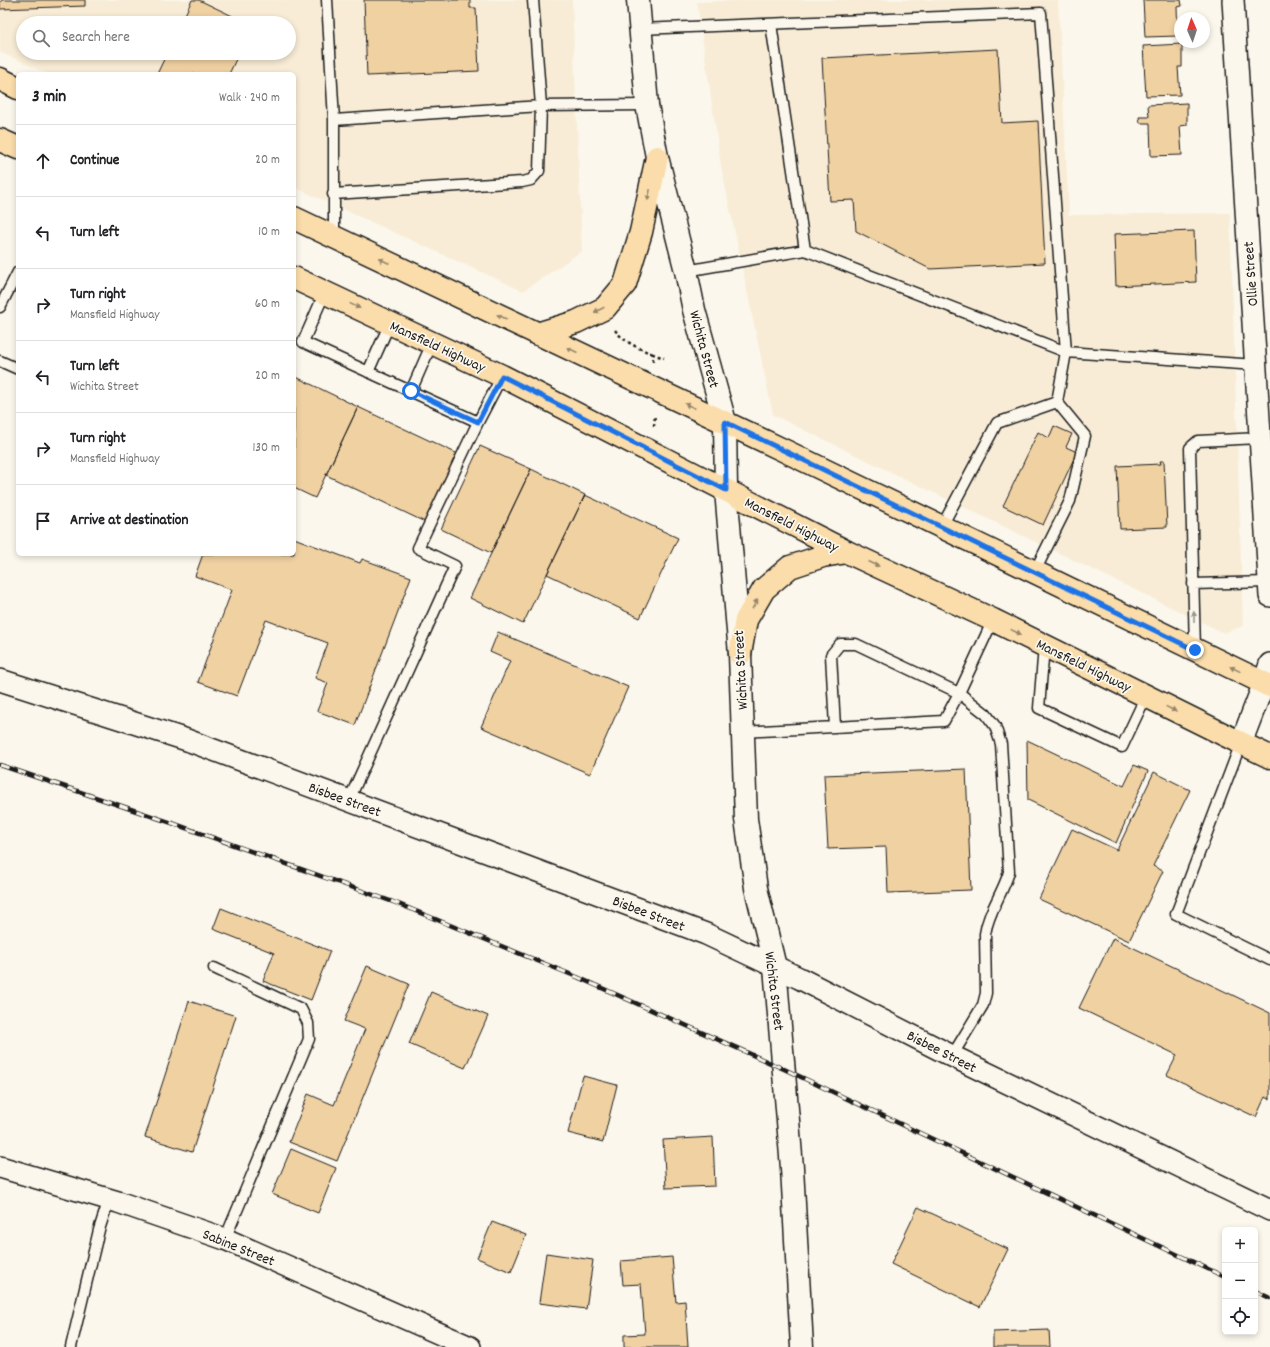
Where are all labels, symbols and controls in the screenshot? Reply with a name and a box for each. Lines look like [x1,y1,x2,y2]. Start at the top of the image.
north arrow [1174,12,1210,48]
search box [16,16,296,60]
icon: search [30,27,52,49]
text: Search here [62,27,130,49]
text: 3 min [32,86,66,110]
text: Walk · 240 m [219,89,280,108]
icon: ahead [32,150,54,172]
text: Continue [70,150,119,172]
text: 20 m [255,151,280,170]
one-way arrow [646,189,652,201]
icon: left [32,222,54,244]
text: Turn left [70,222,119,244]
text: 10 m [258,223,280,242]
street label: Ollie Street [1239,240,1265,307]
one-way arrow [379,258,390,264]
text: Turn right [70,284,126,306]
icon: right [32,294,54,316]
text: 60 m [255,295,280,314]
one-way arrow [349,303,360,309]
text: Mansfield Highway [70,306,160,325]
one-way arrow [594,307,605,314]
street label: Wichita Street [682,308,724,391]
one-way arrow [496,314,508,320]
street label: Mansfield Highway [386,316,489,380]
one-way arrow [566,347,578,353]
text: Turn left [70,356,119,378]
icon: left [32,366,54,388]
text: 20 m [255,367,280,386]
text: Wichita Street [70,378,139,397]
route start [402,382,420,400]
one-way arrow [684,403,695,409]
text: Turn right [70,428,126,450]
icon: right [32,438,54,460]
text: 130 m [252,439,280,458]
text: Mansfield Highway [70,450,160,469]
street label: Mansfield Highway [740,493,843,559]
icon: arrive [32,510,54,532]
text: Arrive at destination [70,510,188,532]
one-way arrow [868,561,879,567]
one-way arrow [752,598,759,610]
one-way arrow [1191,610,1197,623]
street label: Wichita Street [729,629,755,710]
one-way arrow [1011,629,1022,635]
street label: Mansfield Highway [1032,634,1135,700]
route end [1186,641,1204,659]
one-way arrow [1229,666,1241,672]
one-way arrow [1165,705,1177,712]
street label: Bisbee Street [305,778,384,824]
street label: Bisbee Street [609,891,688,939]
street label: Wichita Street [757,950,789,1032]
street label: Bisbee Street [902,1026,980,1080]
street label: Sabine Street [199,1224,278,1274]
map controls [1222,1227,1258,1335]
button: + [1222,1227,1258,1263]
button: − [1222,1263,1258,1299]
button: locate [1222,1299,1258,1335]

